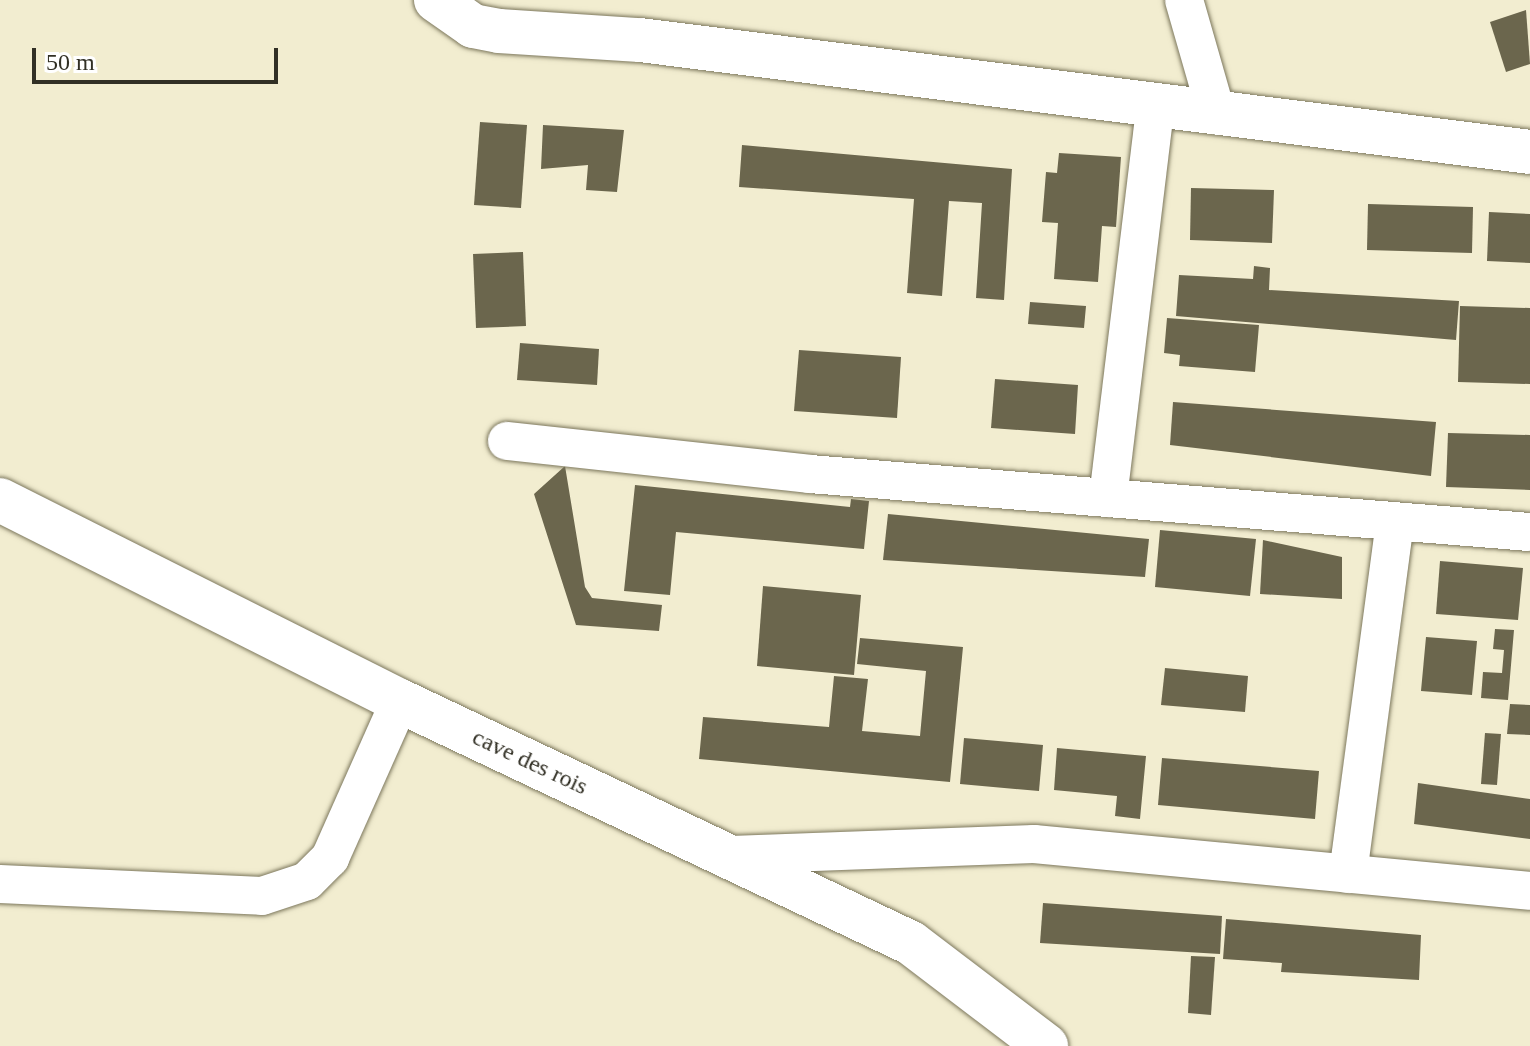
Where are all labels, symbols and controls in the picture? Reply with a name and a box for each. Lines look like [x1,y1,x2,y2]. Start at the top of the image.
scale bar [36,32,282,82]
text: 50 m [46,49,95,75]
street label: cave des rois [468,723,592,801]

